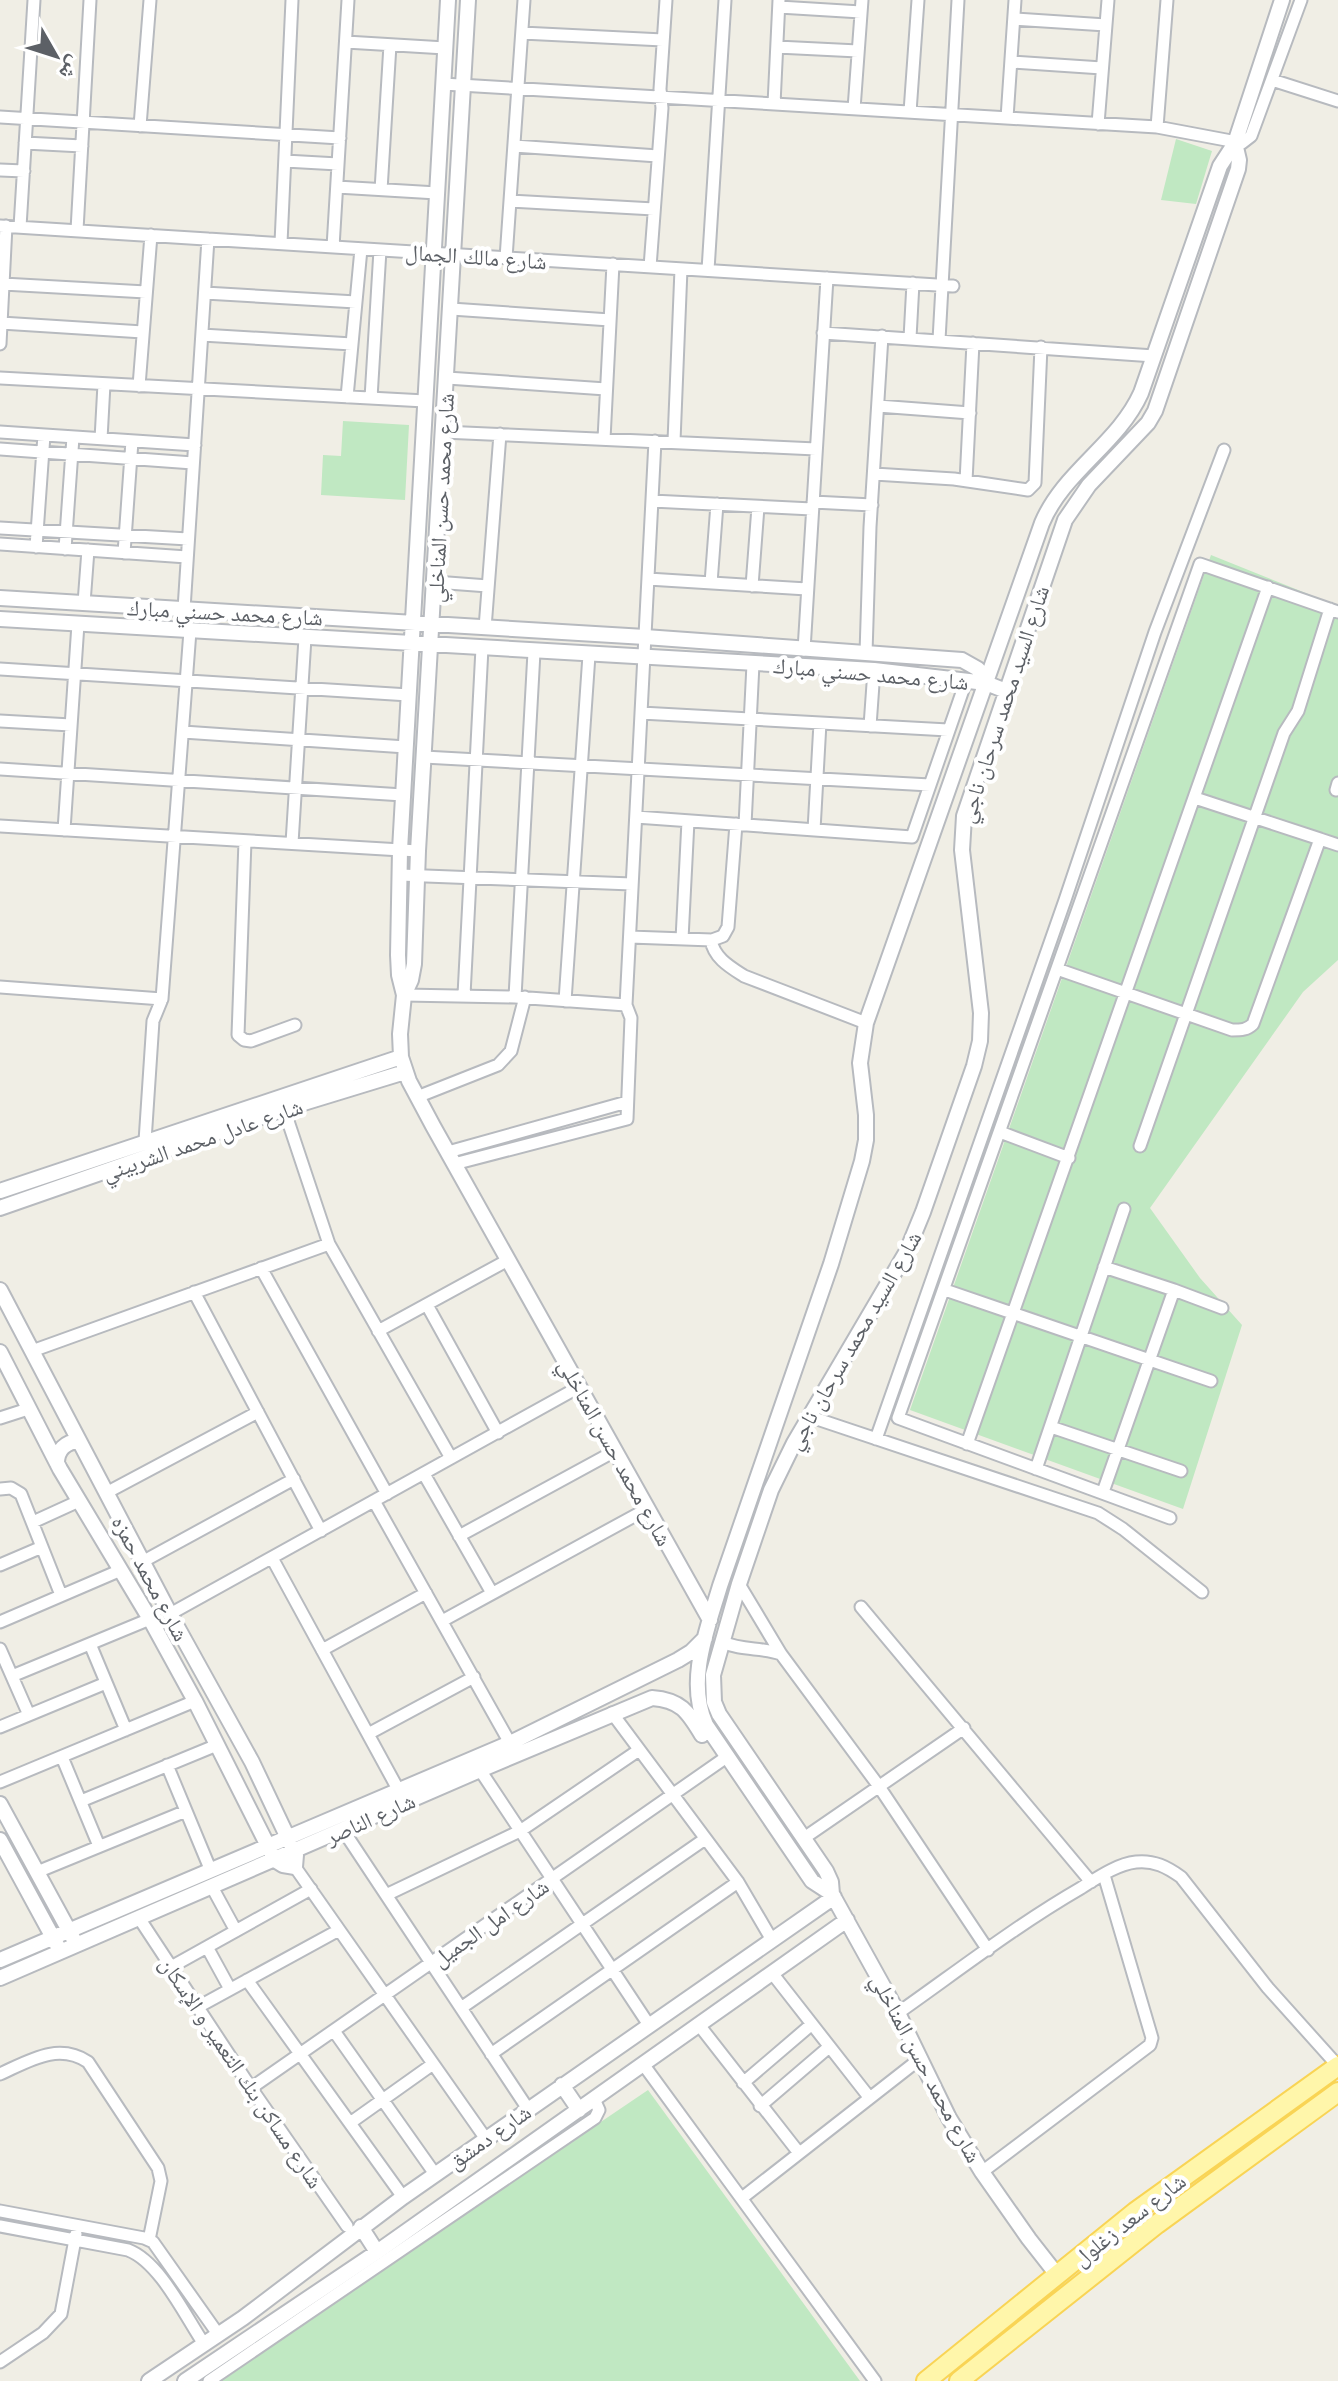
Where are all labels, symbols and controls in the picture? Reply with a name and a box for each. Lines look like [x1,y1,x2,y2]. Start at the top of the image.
north arrow [16,16,96,96]
text: ش [53,51,90,86]
street label: شارع مالك الجمال [404,238,548,275]
street label: شارع محمد حسن المناخلي [421,393,464,604]
street label: شارع السيد محمد سرحان ناجي [952,582,1059,827]
street label: شارع محمد حسني مبارك [126,593,323,635]
street label: شارع محمد حسني مبارك [772,651,970,700]
street label: شارع عادل محمد الشربيني [98,1092,307,1190]
street label: شارع السيد محمد سرحان ناجي [779,1226,931,1456]
street label: شارع محمد حسن المناخلي [549,1354,679,1553]
street label: شارع محمد حمزه [106,1511,195,1646]
street label: شارع الناصر [320,1786,420,1851]
street label: شارع امل الجميل [427,1872,554,1973]
street label: شارع مساكن بنك التعمير و الإسكان [153,1951,330,2194]
street label: شارع محمد حسن المناخلي [862,1969,988,2169]
street label: شارع دمشق [442,2098,536,2175]
street label: شارع سعد زغلول [1067,2167,1191,2272]

